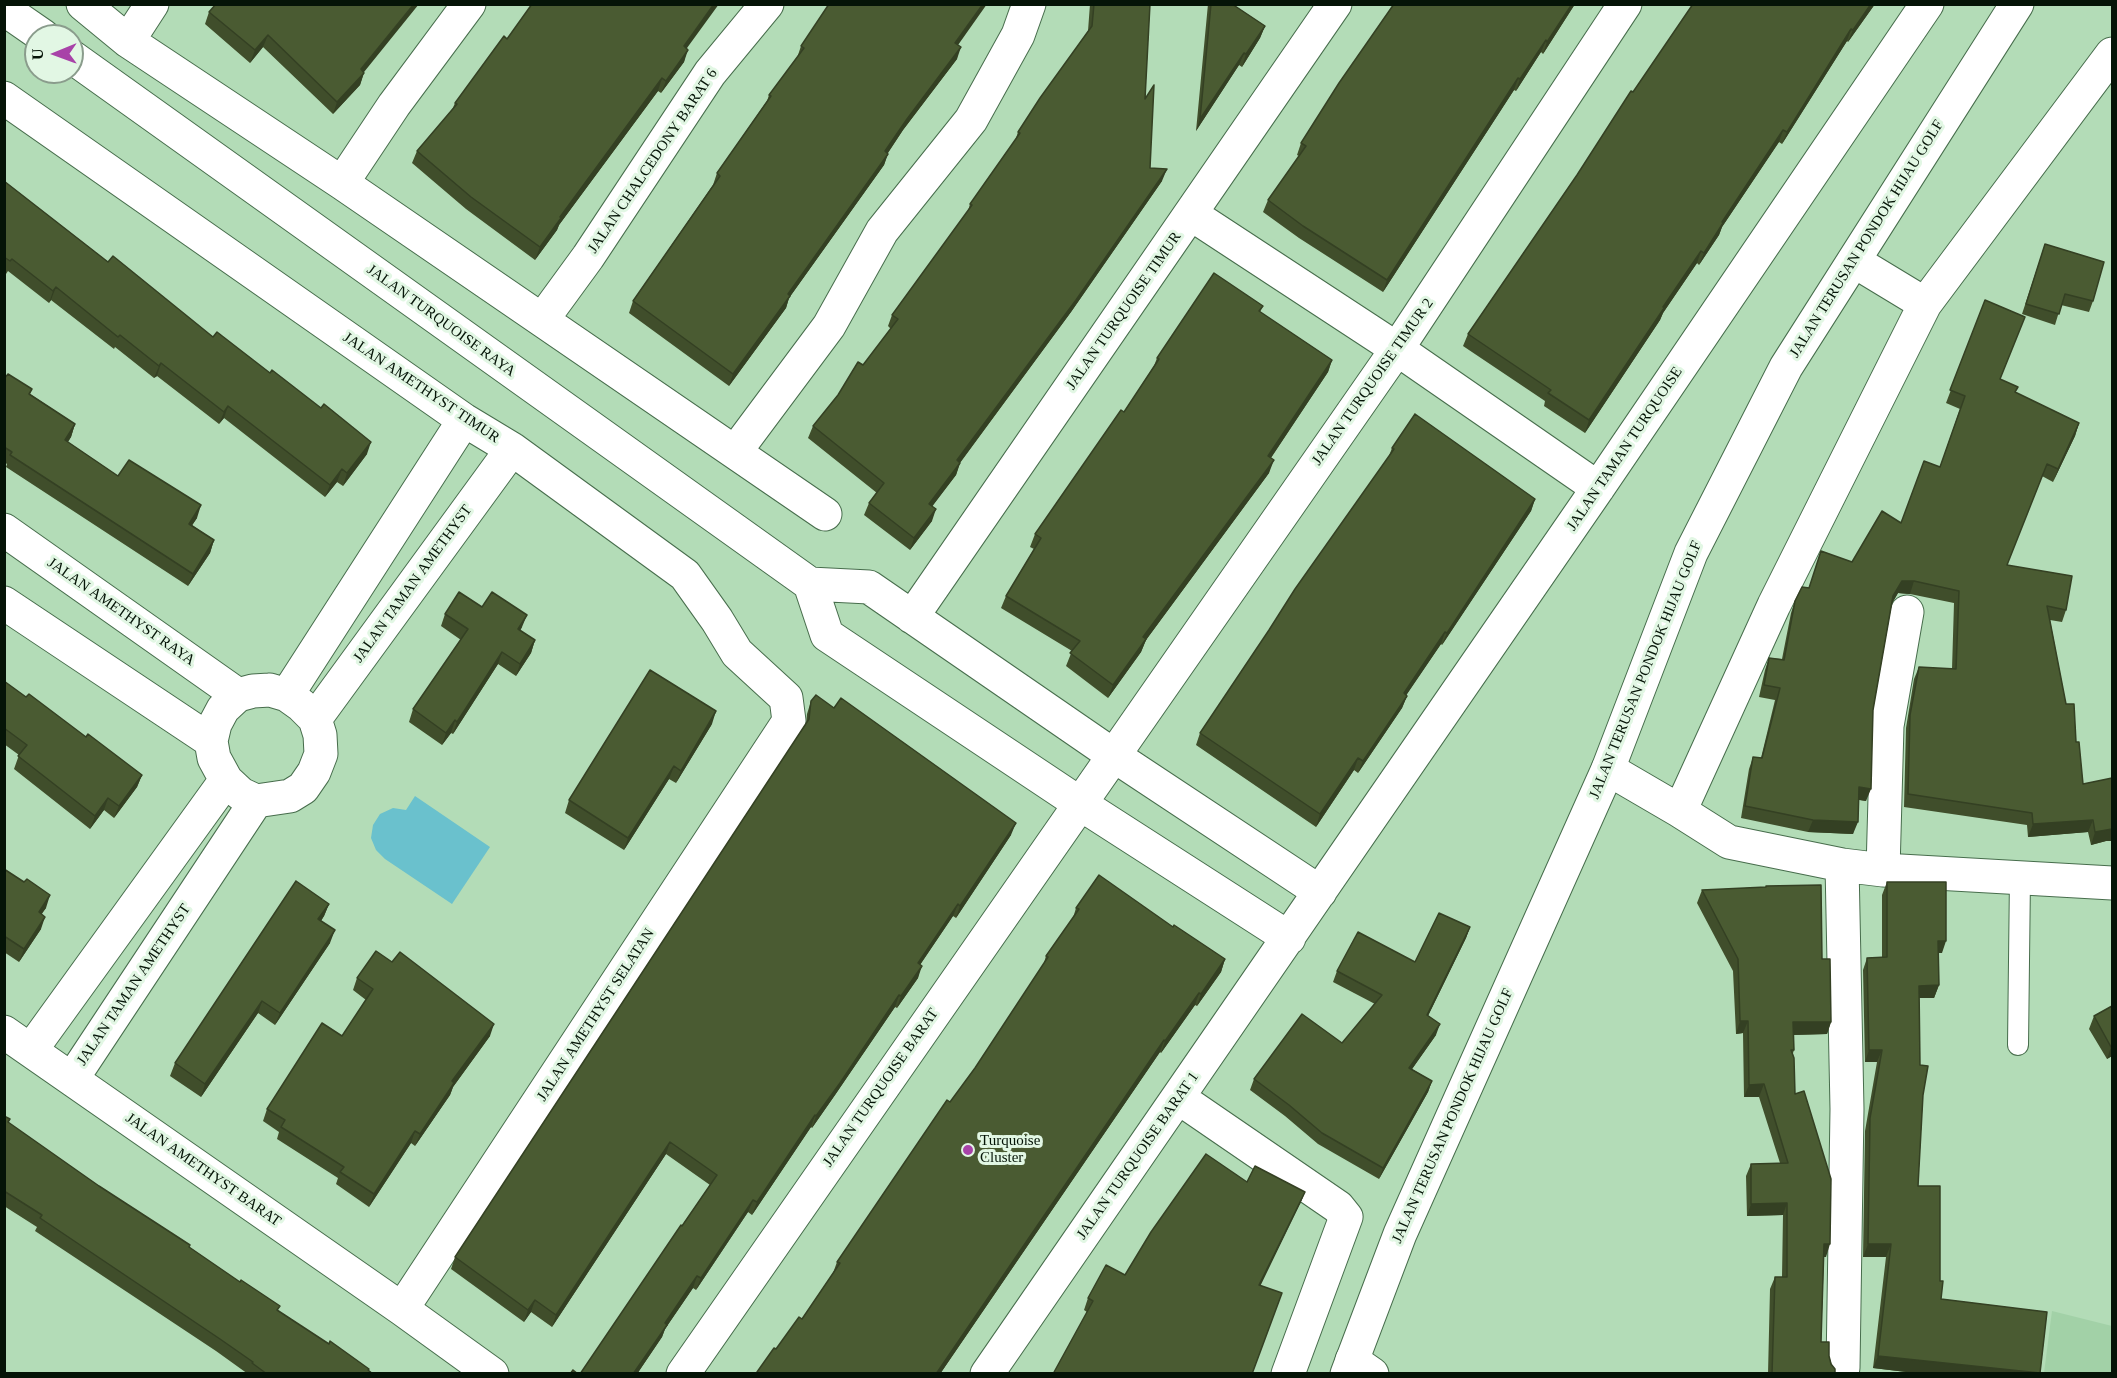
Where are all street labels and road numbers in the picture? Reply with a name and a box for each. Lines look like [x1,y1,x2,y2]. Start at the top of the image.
street label: JALAN CHALCEDONY BARAT 6 [584,65,722,257]
street label: JALAN TERUSAN PONDOK HIJAU GOLF [1786,117,1948,361]
street label: JALAN TURQUOISE TIMUR [1063,229,1185,393]
street label: JALAN TURQUOISE RAYA [363,261,519,381]
street label: JALAN TURQUOISE TIMUR 2 [1308,295,1438,469]
street label: JALAN AMETHYST TIMUR [339,329,503,447]
street label: JALAN TAMAN TURQUOISE [1563,364,1687,534]
street label: JALAN TAMAN AMETHYST [350,502,476,666]
street label: JALAN TERUSAN PONDOK HIJAU GOLF [1586,538,1706,802]
street label: JALAN AMETHYST RAYA [44,554,198,670]
street label: JALAN TAMAN AMETHYST [73,901,195,1069]
street label: JALAN AMETHYST SELATAN [533,925,659,1105]
street label: JALAN TERUSAN PONDOK HIJAU GOLF [1389,986,1517,1246]
street label: JALAN TURQUOISE BARAT [819,1005,943,1171]
street label: JALAN TURQUOISE BARAT 1 [1073,1069,1203,1243]
street label: JALAN AMETHYST BARAT [122,1109,284,1231]

